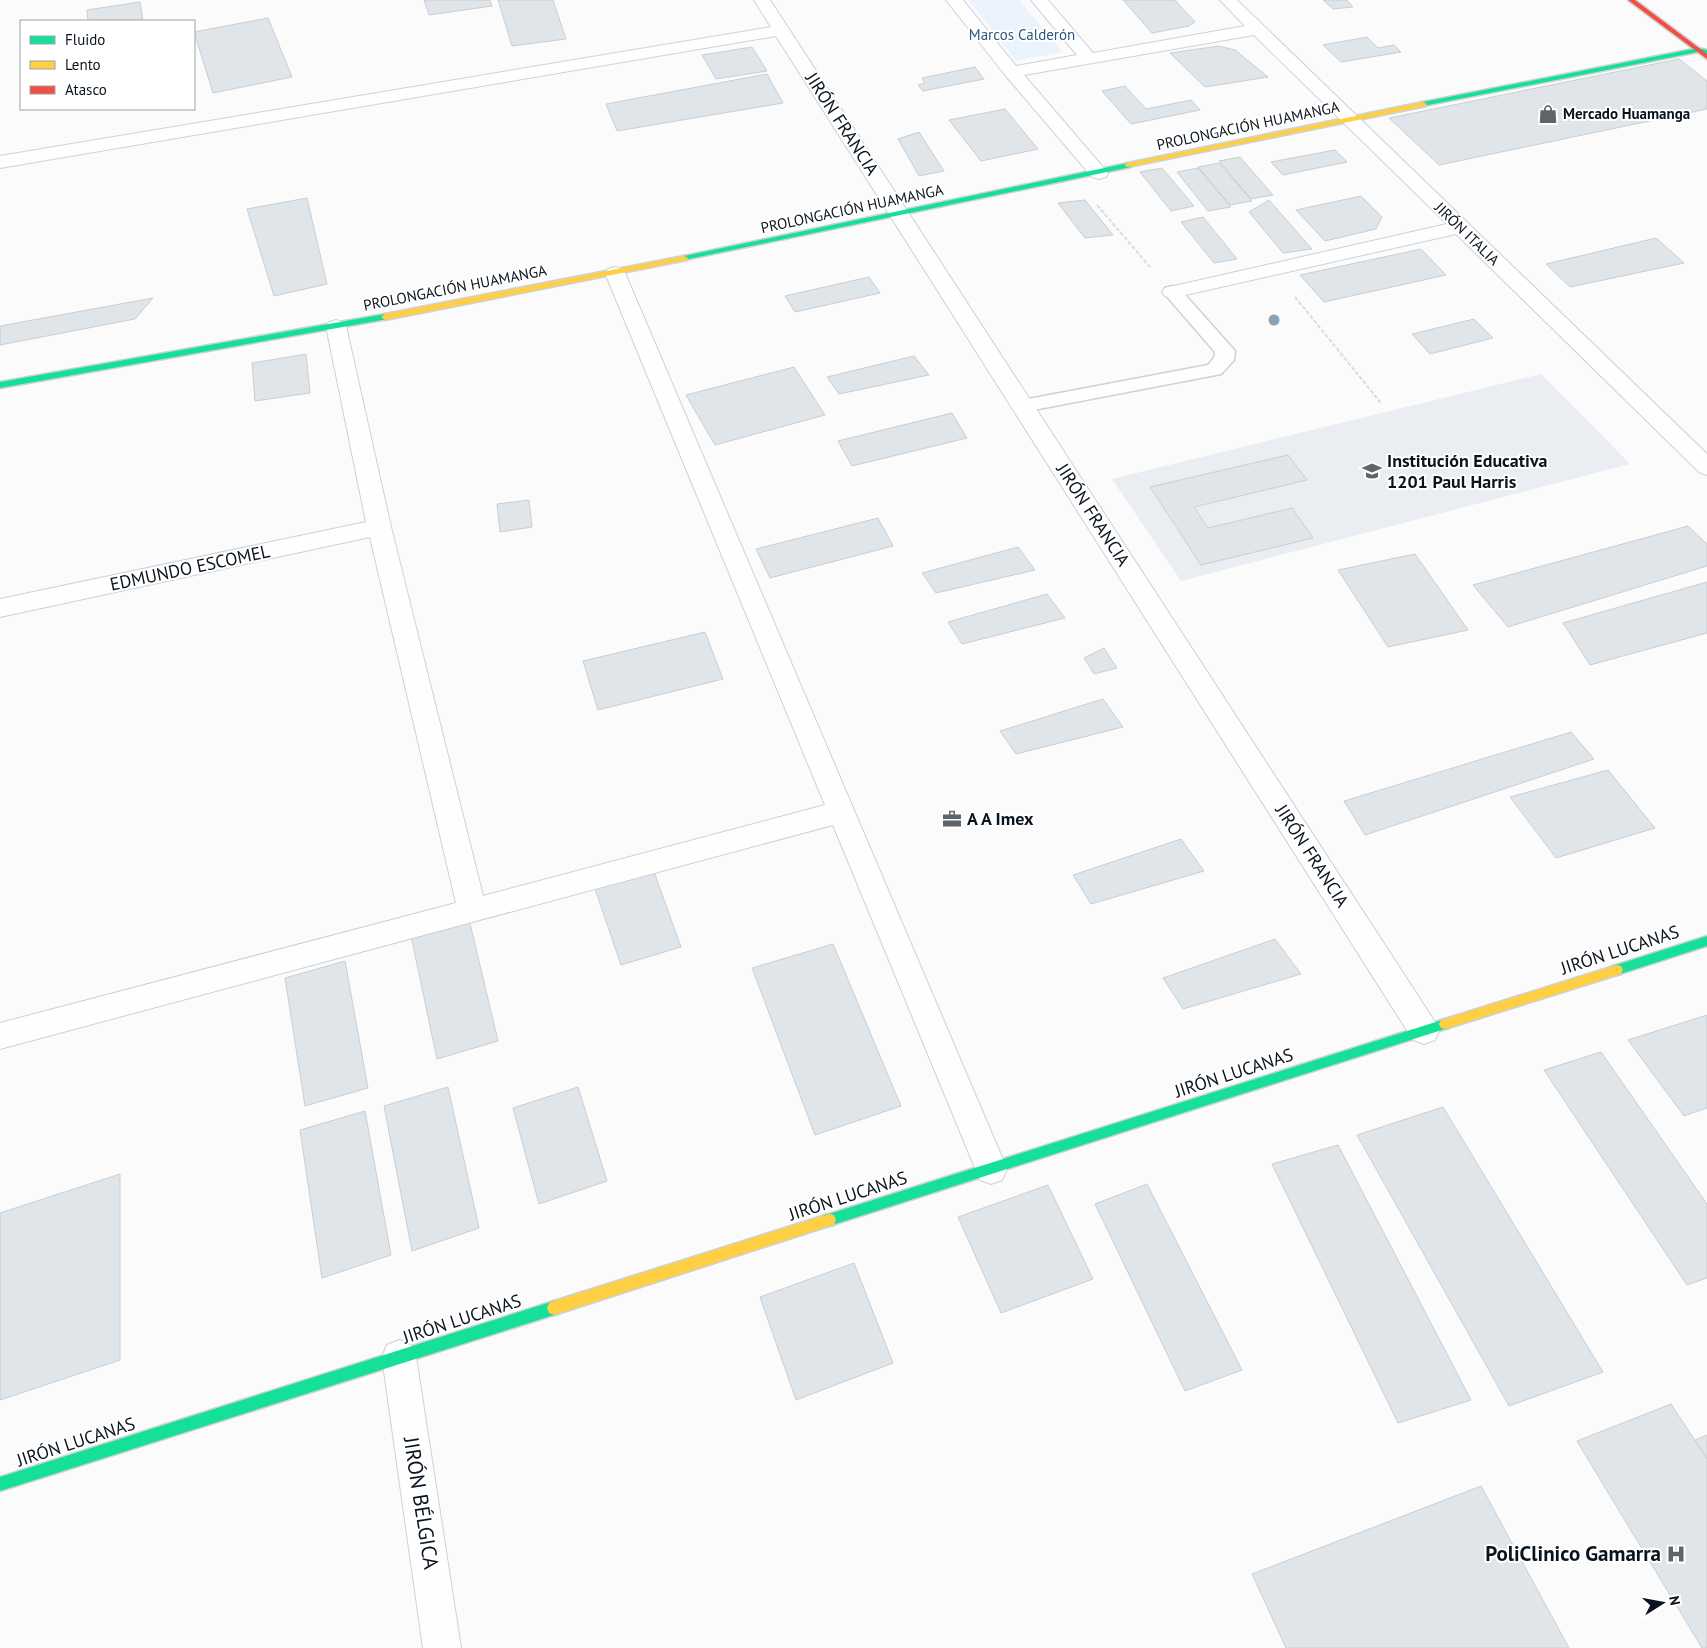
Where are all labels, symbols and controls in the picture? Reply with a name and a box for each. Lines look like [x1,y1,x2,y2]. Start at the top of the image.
legend [20,20,195,110]
park label: Marcos Calderón [969,25,1075,44]
text: Fluido [65,30,105,49]
text: Lento [65,55,101,74]
street label: JIRÓN FRANCIA [800,67,884,180]
text: Atasco [65,80,107,99]
street label: PROLONGACIÓN HUAMANGA [1155,97,1341,154]
shop icon: Mercado Huamanga [1537,103,1559,125]
place label: Mercado Huamanga [1563,104,1690,123]
street label: PROLONGACIÓN HUAMANGA [759,180,945,237]
street label: JIRÓN ITALIA [1430,197,1504,269]
street label: PROLONGACIÓN HUAMANGA [362,260,548,315]
place label: Institución Educativa 1201 Paul Harris [1387,449,1548,493]
street label: JIRÓN FRANCIA [1051,458,1135,571]
school or university icon: Institución Educativa 1201 Paul Harris [1361,460,1383,482]
street label: EDMUNDO ESCOMEL [108,539,272,596]
street label: JIRÓN FRANCIA [1270,799,1354,912]
place label: A A Imex [967,807,1034,830]
office icon: A A Imex [941,808,963,830]
street label: JIRÓN LUCANAS [1557,920,1682,980]
street label: JIRÓN LUCANAS [1171,1043,1296,1103]
street label: JIRÓN LUCANAS [785,1166,910,1226]
street label: JIRÓN LUCANAS [399,1289,524,1349]
street label: JIRÓN LUCANAS [13,1412,138,1472]
street label: JIRÓN BÉLGICA [398,1434,445,1572]
place label: PoliClinico Gamarra [1485,1540,1661,1567]
hospital icon: PoliClinico Gamarra [1665,1543,1687,1565]
north arrow [1637,1578,1687,1628]
text: N [1665,1594,1684,1607]

